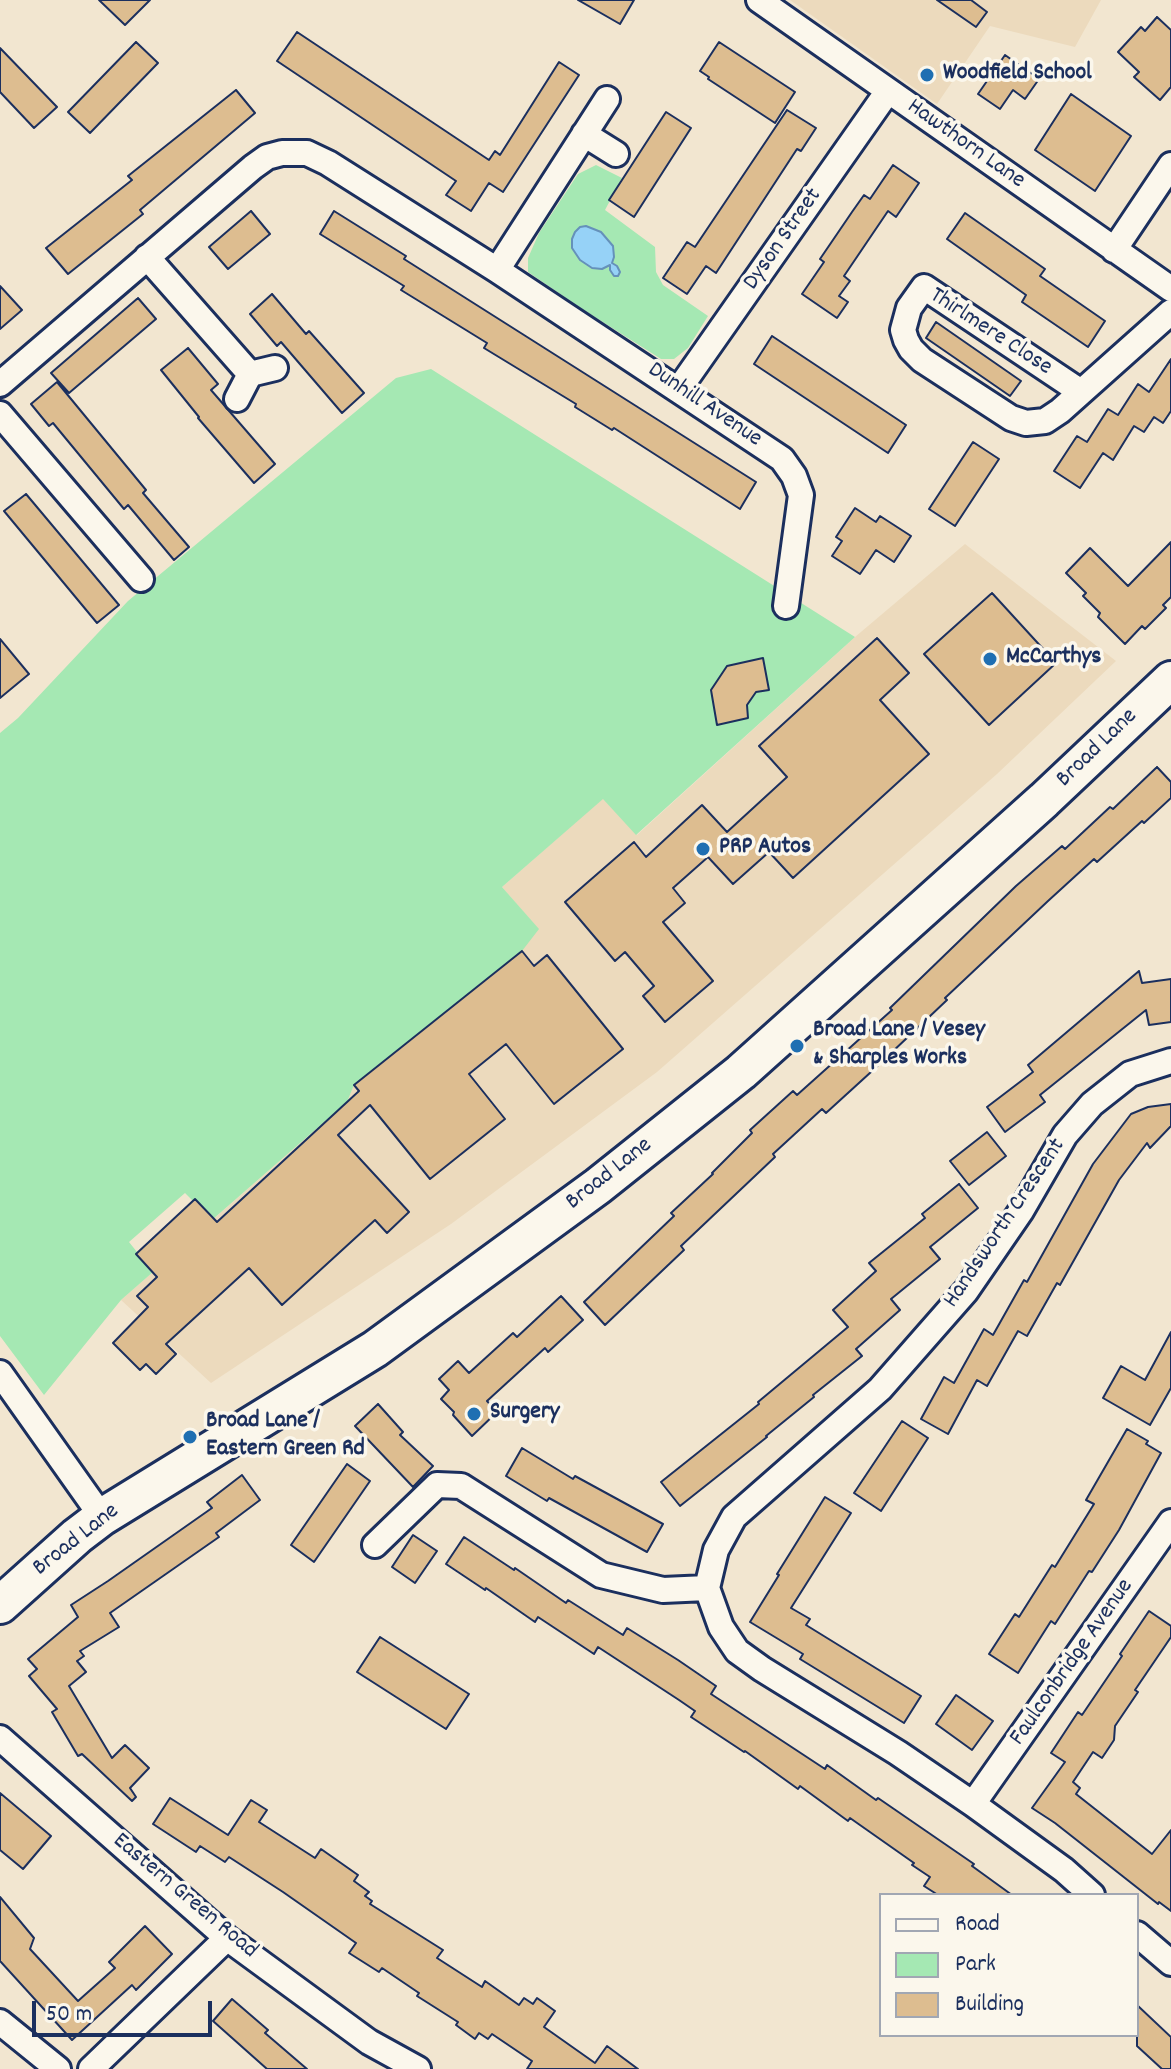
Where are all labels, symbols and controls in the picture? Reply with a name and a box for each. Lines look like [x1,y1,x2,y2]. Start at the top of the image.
place label: Woodfield School [943,61,1092,89]
marker: Woodfield School [918,66,936,84]
street label: Hawthorn Lane [900,94,1030,196]
street label: Dyson Street [738,183,830,297]
street label: Thirlmere Close [923,283,1057,383]
street label: Dunhill Avenue [641,357,767,455]
place label: McCarthys [1006,645,1101,673]
marker: McCarthys [981,650,999,668]
street label: Broad Lane [1051,703,1145,795]
place label: PRP Autos [719,835,811,863]
marker: PRP Autos [694,840,712,858]
place label: Broad Lane / Vesey & Sharples Works [813,1018,985,1074]
marker: Broad Lane / Vesey & Sharples Works [788,1037,806,1055]
street label: Broad Lane [561,1132,659,1218]
street label: Handsworth Crescent [939,1134,1073,1314]
place label: Surgery [490,1400,560,1428]
marker: Surgery [465,1405,483,1423]
place label: Broad Lane / Eastern Green Rd [206,1409,365,1465]
marker: Broad Lane / Eastern Green Rd [181,1428,199,1446]
street label: Broad Lane [28,1498,126,1584]
street label: Faulconbridge Avenue [1005,1574,1141,1752]
street label: Eastern Green Road [106,1828,262,1966]
legend [879,1893,1139,2037]
text: Road [955,1908,1000,1942]
text: Park [955,1948,996,1982]
scale bar [36,1985,216,2035]
text: Building [955,1988,1024,2022]
text: 50 m [46,1998,92,2032]

